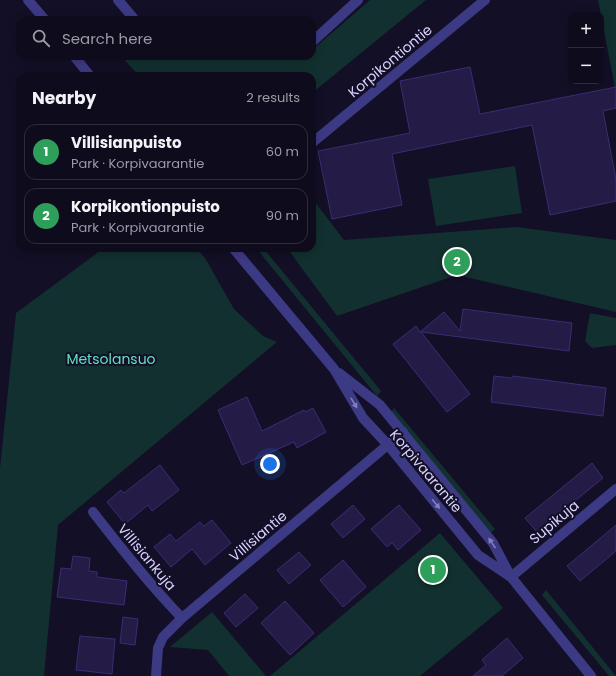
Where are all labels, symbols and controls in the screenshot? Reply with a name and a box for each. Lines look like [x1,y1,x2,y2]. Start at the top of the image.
map controls [568,12,604,84]
button: + [568,12,604,48]
search box [16,16,316,60]
street label: Korpikontiontie [344,20,437,102]
icon: search [30,27,52,49]
text: Search here [62,28,152,49]
button: − [568,48,604,84]
text: Nearby [32,86,96,110]
text: 2 results [246,88,300,107]
text: Villisianpuisto [71,132,181,153]
text: 1 [44,142,48,161]
text: 60 m [266,142,299,161]
text: Park · Korpivaarantie [71,154,204,173]
text: Korpikontionpuisto [71,196,220,217]
text: 2 [42,206,50,225]
text: 90 m [266,206,299,225]
text: Park · Korpivaarantie [71,218,204,237]
pin: 2 [444,247,470,277]
park label: Metsolansuo [66,349,156,369]
one-way arrow [351,397,358,409]
street label: Korpivaarantie [385,425,467,517]
your location [260,454,280,474]
street label: Supikuja [525,495,583,549]
one-way arrow [431,498,440,509]
street label: Villisiantie [225,506,291,566]
street label: Villisiankuja [113,519,181,595]
one-way arrow [488,538,496,548]
pin: 1 [420,555,446,585]

